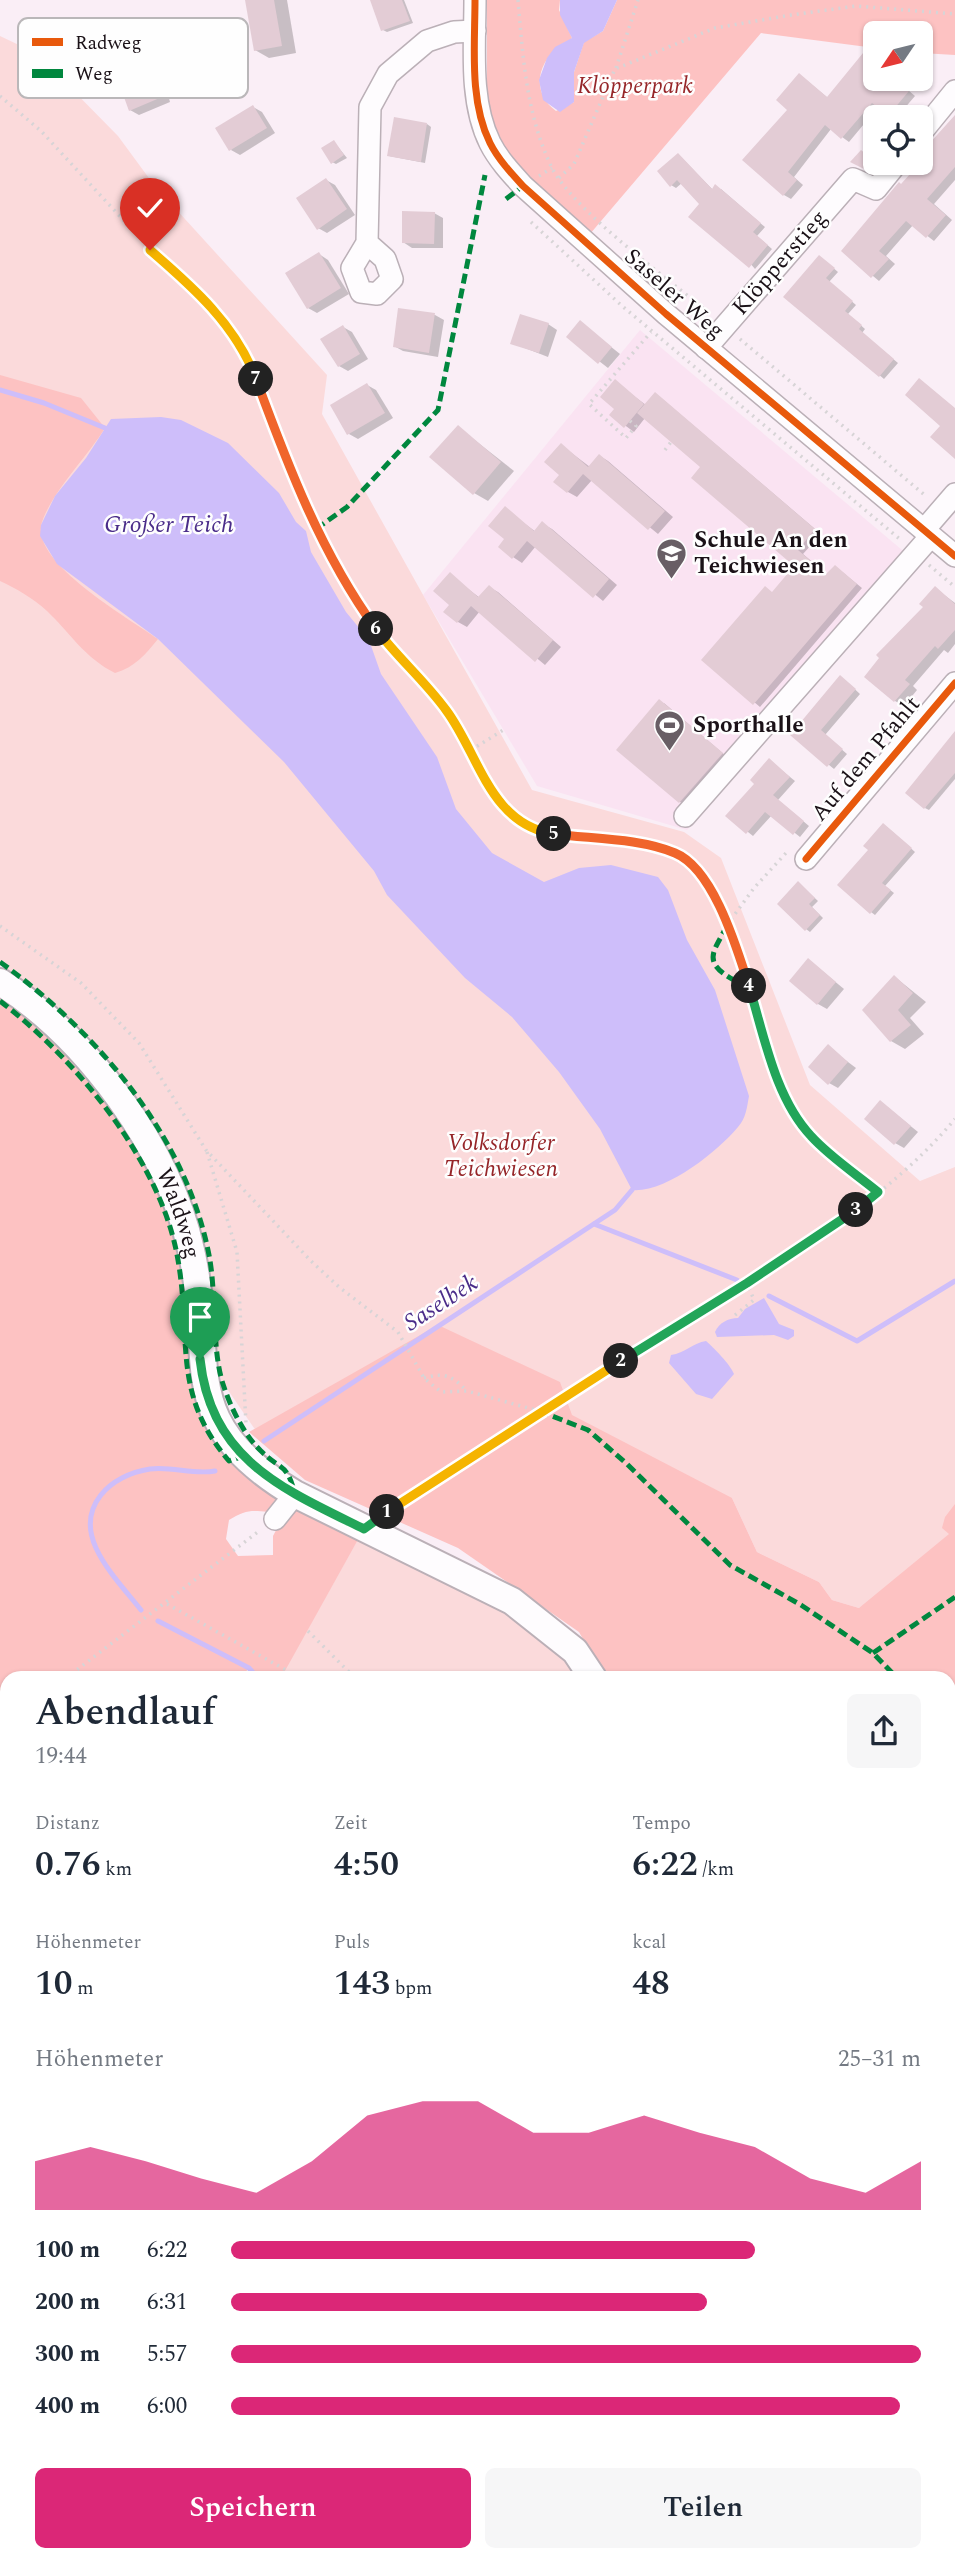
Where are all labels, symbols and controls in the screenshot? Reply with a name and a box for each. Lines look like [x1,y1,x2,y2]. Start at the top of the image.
legend [18,18,248,98]
north arrow [863,21,933,91]
map controls [863,21,933,175]
text: Radweg [75,29,142,58]
text: Weg [75,60,113,89]
park label: Klöpperpark [577,69,693,104]
button: locate [863,105,933,175]
pin [120,178,180,250]
icon: check [131,189,169,227]
street label: Klöpperstieg [724,202,836,324]
street label: Saseler Weg [616,240,732,348]
pin: 7 [238,362,274,396]
text: 7 [250,364,261,393]
water label: Großer Teich [104,507,234,543]
place label: Schule An den Teichwiesen [694,523,848,584]
school or university icon: Schule An den Teichwiesen [654,536,688,580]
pin: 6 [358,612,394,646]
text: 6 [370,614,381,643]
street label: Auf dem Pfahlt [803,689,929,829]
sports icon: Sporthalle [653,708,687,752]
place label: Sporthalle [693,708,804,743]
pin: 5 [536,816,572,852]
text: 5 [548,819,559,848]
pin: 4 [732,968,766,1004]
text: 4 [743,971,754,1000]
park label: Volksdorfer Teichwiesen [444,1126,558,1187]
street label: Waldweg [147,1162,210,1262]
pin: 3 [838,1192,874,1228]
text: 3 [850,1195,861,1224]
water label: Saselbek [397,1265,485,1341]
pin [170,1287,230,1359]
icon: arrive [181,1298,219,1336]
pin: 2 [604,1344,638,1378]
text: 2 [615,1346,626,1375]
pin: 1 [370,1494,404,1530]
text: 1 [381,1497,392,1526]
text: Abendlauf [35,1684,215,1742]
button: share [847,1694,921,1768]
text: 19:44 [35,1739,87,1774]
text: Distanz [35,1809,100,1838]
text: Zeit [334,1809,367,1838]
text: Tempo [632,1809,691,1838]
text: 0.76 [35,1838,100,1891]
text: 4:50 [334,1838,399,1891]
text: 6:22 [632,1838,698,1891]
text: km [100,1855,132,1884]
text: /km [698,1855,734,1884]
text: Höhenmeter [35,1928,141,1957]
text: Puls [334,1928,370,1957]
text: kcal [632,1928,666,1957]
text: 10 [35,1957,73,2010]
text: 143 [334,1957,390,2010]
text: 48 [632,1957,670,2010]
text: m [73,1974,94,2003]
text: bpm [390,1974,432,2003]
text: Höhenmeter [35,2042,163,2077]
text: 25–31 m [838,2042,921,2077]
text: 100 m [35,2233,100,2268]
text: 6:22 [147,2233,187,2268]
text: 200 m [35,2285,100,2320]
text: 6:31 [147,2285,187,2320]
text: 300 m [35,2337,100,2372]
text: 5:57 [147,2337,187,2372]
text: 400 m [35,2389,100,2424]
text: 6:00 [147,2389,187,2424]
button: Speichern [35,2468,471,2548]
button: Teilen [485,2468,921,2548]

